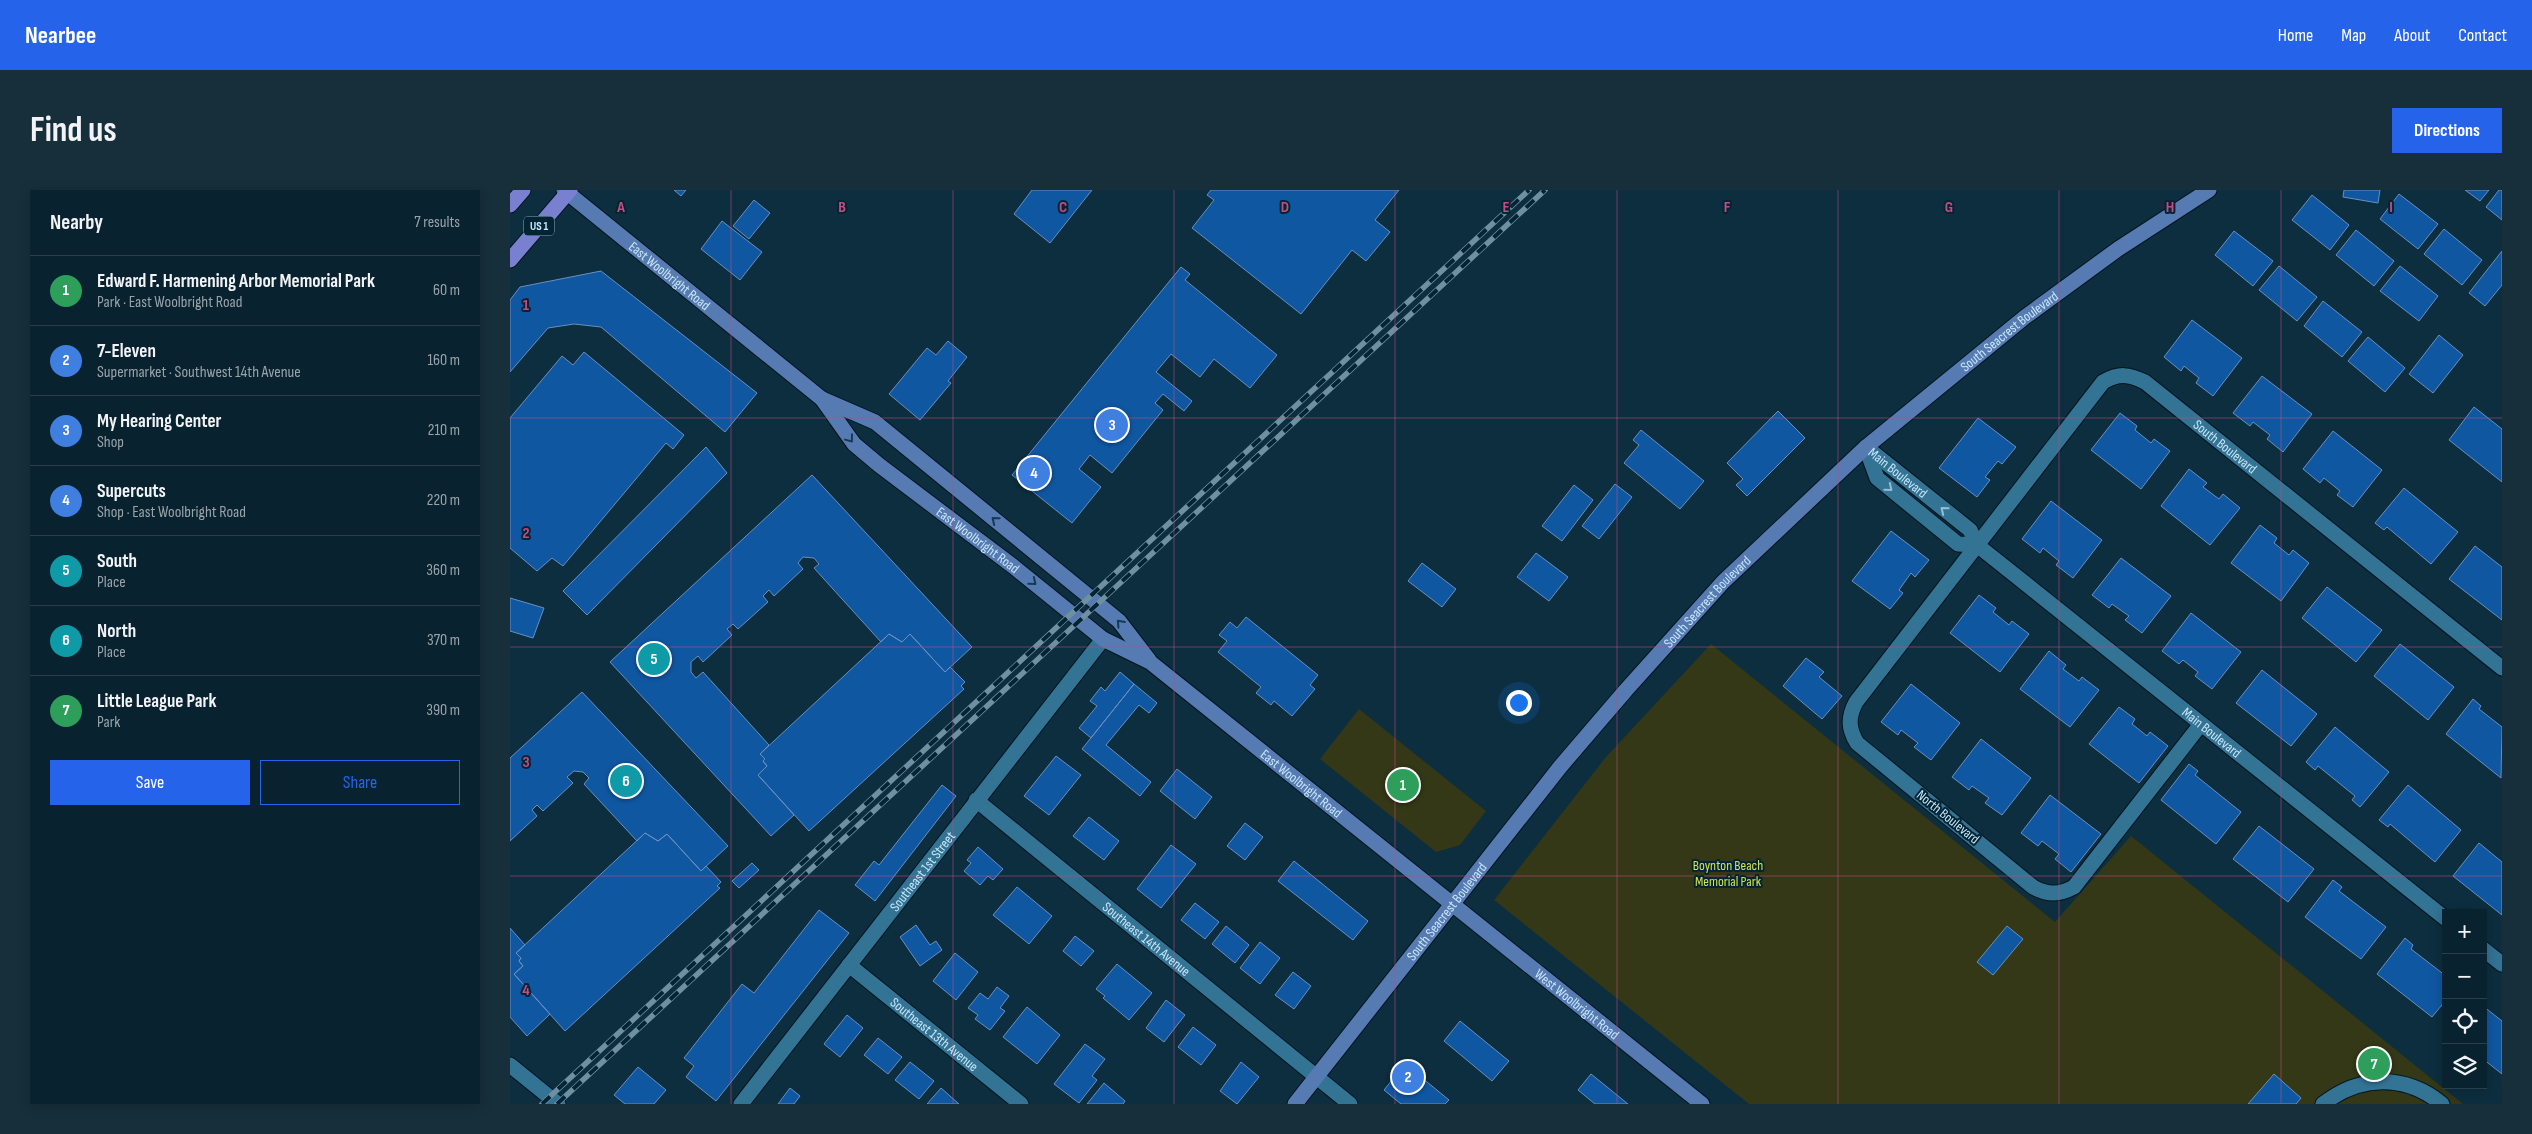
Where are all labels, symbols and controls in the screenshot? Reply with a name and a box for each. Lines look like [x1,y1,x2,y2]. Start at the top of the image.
text: Nearbee [25,21,96,50]
text: Home [2278,25,2313,46]
text: Map [2341,25,2366,46]
text: About [2394,25,2430,46]
text: Contact [2458,25,2507,46]
button: Directions [2392,108,2502,153]
text: Find us [30,109,117,152]
text: A [616,198,625,217]
text: B [838,198,846,217]
text: C [1059,198,1067,217]
text: D [1281,198,1289,217]
text: E [1503,198,1510,217]
text: F [1724,198,1731,217]
text: G [1945,198,1953,217]
text: H [2166,198,2174,217]
text: I [2389,198,2393,217]
text: Nearby [50,210,103,235]
text: 7 results [414,213,460,232]
road number: US 1 [524,217,554,236]
street label: East Woolbright Road [626,238,714,314]
text: Edward F. Harmening Arbor Memorial Park [97,270,375,293]
text: 1 [63,281,69,300]
text: 60 m [433,281,460,300]
street label: South Seacrest Boulevard [1957,287,2061,375]
text: Park · East Woolbright Road [97,293,242,312]
text: 1 [523,296,530,315]
text: 7-Eleven [97,340,156,363]
text: 2 [62,351,70,370]
text: 160 m [427,351,460,370]
text: Supermarket · Southwest 14th Avenue [97,363,301,382]
pin: 3 [1096,406,1128,444]
text: My Hearing Center [97,410,221,433]
street label: South Boulevard [2190,416,2261,477]
text: 3 [62,421,70,440]
text: 210 m [428,421,460,440]
text: Shop [97,433,124,452]
one-way arrow [845,433,853,442]
street label: Main Boulevard [1865,444,1931,501]
pin: 4 [1018,454,1050,492]
text: Supercuts [97,480,166,503]
one-way arrow [1883,483,1892,491]
text: 4 [62,491,70,510]
text: 220 m [427,491,460,510]
text: Shop · East Woolbright Road [97,503,246,522]
street label: East Woolbright Road [933,503,1023,577]
one-way arrow [1941,507,1950,516]
one-way arrow [992,516,1001,525]
text: 2 [522,524,530,543]
text: South [97,550,137,573]
street label: South Seacrest Boulevard [1660,552,1754,651]
text: 5 [62,561,70,580]
text: 360 m [426,561,460,580]
text: Place [97,573,126,592]
one-way arrow [1027,577,1036,585]
text: North [97,620,136,643]
one-way arrow [1117,620,1126,629]
text: 6 [62,631,70,650]
text: 370 m [427,631,460,650]
pin: 5 [638,640,670,678]
text: Place [97,643,126,662]
text: Little League Park [97,690,217,713]
your location [1506,690,1532,716]
text: 7 [63,701,69,720]
text: 390 m [426,701,460,720]
street label: Main Boulevard [2179,704,2245,761]
text: Park [97,713,120,732]
street label: East Woolbright Road [1257,746,1346,821]
text: 3 [522,753,530,772]
button: Save [50,760,250,805]
button: Share [260,760,460,805]
pin: 6 [610,762,642,800]
pin: 1 [1387,766,1419,804]
street label: North Boulevard [1913,787,1983,848]
street label: Southeast 1st Street [886,828,959,915]
park label: Boynton Beach Memorial Park [1693,857,1763,890]
street label: South Seacrest Boulevard [1403,859,1490,964]
street label: Southeast 14th Avenue [1099,898,1194,979]
map controls [2442,909,2487,1089]
button: + [2442,909,2487,954]
button: − [2442,954,2487,999]
street label: West Woolbright Road [1531,965,1623,1043]
text: 4 [522,981,530,1000]
street label: Southeast 13th Avenue [887,994,982,1075]
button: locate [2442,999,2487,1044]
button: layers [2442,1044,2487,1089]
pin: 7 [2358,1045,2390,1083]
pin: 2 [1392,1058,1424,1096]

